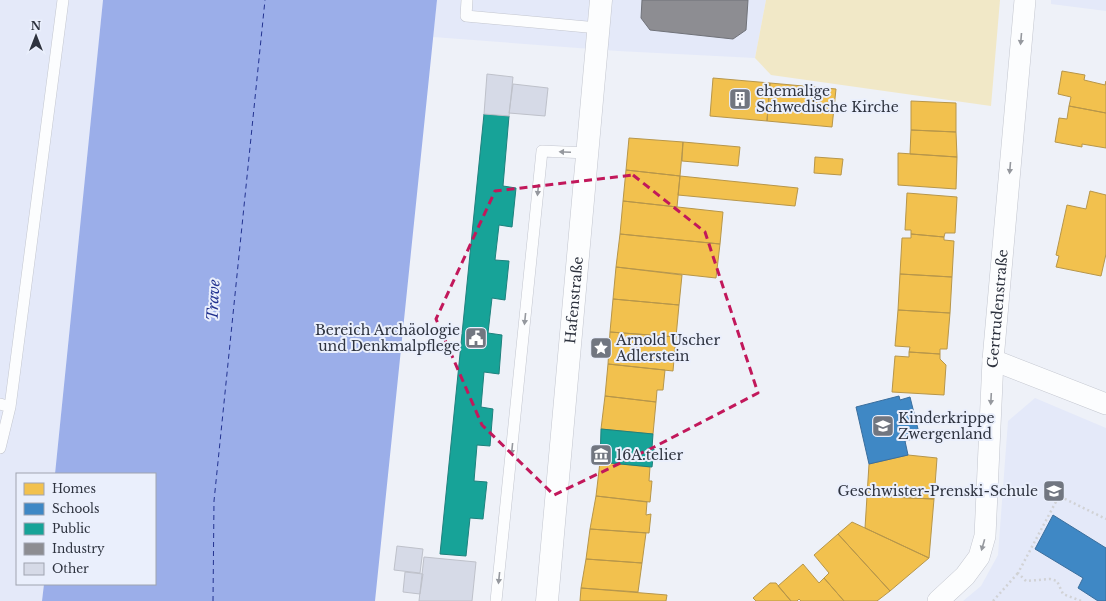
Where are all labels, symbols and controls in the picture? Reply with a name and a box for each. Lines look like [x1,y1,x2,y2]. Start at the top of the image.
north arrow [16,16,56,56]
text: N [31,19,42,33]
one-way arrow [1018,33,1025,45]
place label: ehemalige Schwedische Kirche [756,82,899,116]
building icon: ehemalige Schwedische Kirche [727,86,753,112]
one-way arrow [558,149,571,155]
one-way arrow [1006,162,1013,174]
one-way arrow [535,184,541,196]
street label: Gertrudenstraße [984,248,1012,368]
street label: Hafenstraße [561,256,587,345]
water label: Trave [202,279,224,321]
one-way arrow [522,313,528,325]
place label: Bereich Archäologie und Denkmalpflege [315,321,460,355]
public building icon: Bereich Archäologie und Denkmalpflege [463,325,489,351]
place label: Arnold Uscher Adlerstein [615,331,720,365]
place icon: Arnold Uscher Adlerstein [588,335,614,361]
one-way arrow [987,393,994,405]
place label: Kinderkrippe Zwergenland [898,409,995,443]
school or university icon: Kinderkrippe Zwergenland [870,413,896,439]
museum icon: 16A.telier [588,442,614,468]
one-way arrow [509,443,515,455]
place label: 16A.telier [616,446,683,464]
legend [16,473,156,585]
school or university icon: Geschwister-Prenski-Schule [1041,478,1067,504]
text: Homes [52,481,96,496]
place label: Geschwister-Prenski-Schule [838,482,1038,500]
text: Schools [52,501,99,516]
text: Public [52,521,91,536]
one-way arrow [979,538,985,551]
text: Industry [52,541,105,556]
text: Other [52,561,89,576]
one-way arrow [495,572,502,584]

